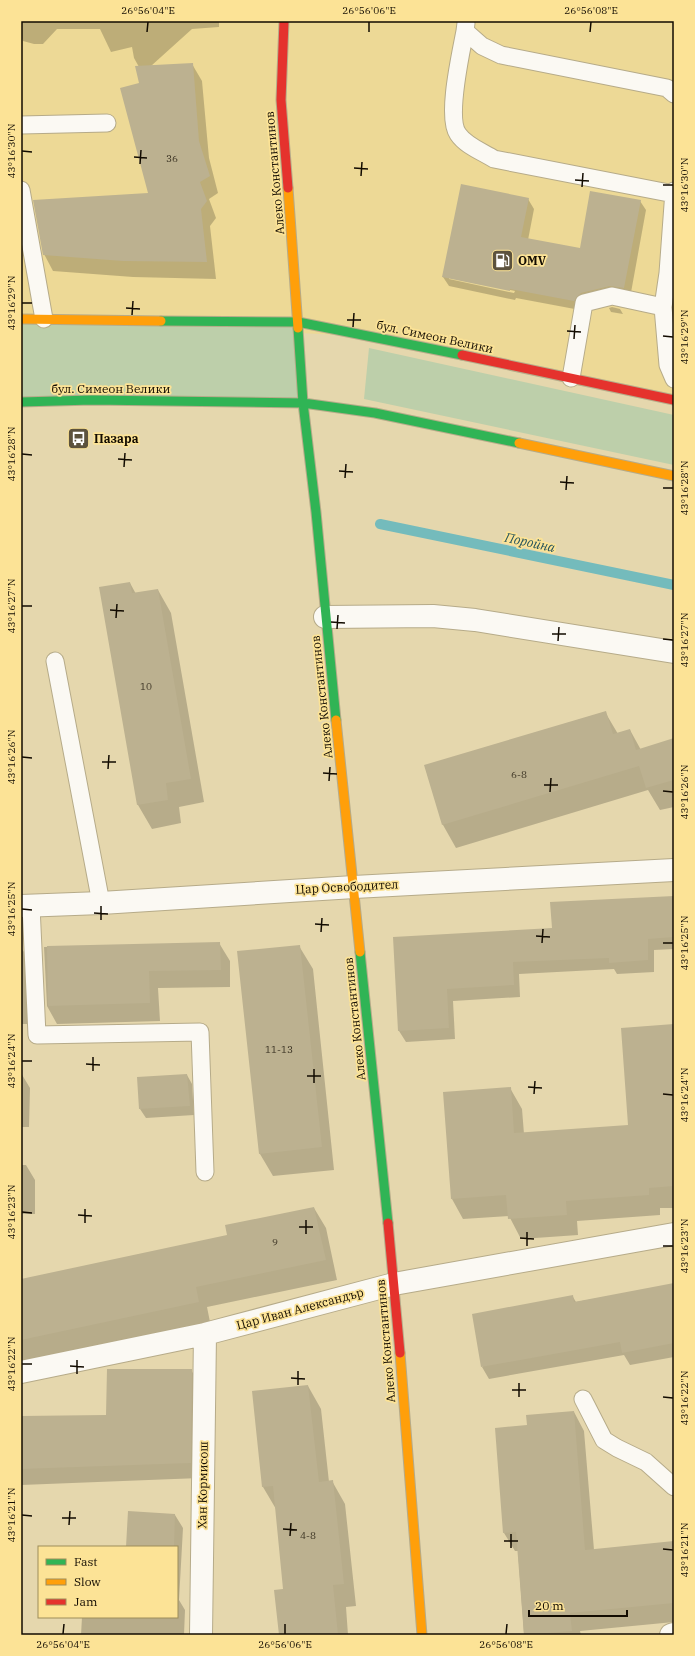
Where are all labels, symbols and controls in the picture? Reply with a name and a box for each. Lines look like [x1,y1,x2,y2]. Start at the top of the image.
text: 26°56'04"E [121,4,175,17]
text: 26°56'06"E [342,4,396,17]
text: 26°56'08"E [564,4,618,17]
street label: Алеко Константинов [262,111,287,235]
text: 43°16'30"N [5,123,18,179]
house number: 36 [166,152,178,165]
text: 43°16'30"N [678,157,691,213]
fuel station icon: OMV [489,248,515,274]
place label: OMV [518,253,547,268]
text: 43°16'29"N [5,275,18,331]
text: 43°16'29"N [678,309,691,365]
street label: бул. Симеон Велики [375,317,495,356]
street label: бул. Симеон Велики [52,381,170,396]
text: 43°16'28"N [5,426,18,482]
bus stop icon: Пазара [65,426,91,452]
place label: Пазара [94,431,139,446]
text: 43°16'28"N [678,460,691,516]
water label: Поройна [502,529,557,556]
text: 43°16'27"N [5,578,18,634]
text: 43°16'27"N [678,612,691,668]
street label: Алеко Константинов [308,635,335,759]
house number: 10 [140,680,152,693]
text: 43°16'26"N [5,729,18,785]
text: 43°16'26"N [678,764,691,820]
house number: 6-8 [511,768,527,781]
street label: Цар Освободител [295,876,399,897]
text: 43°16'25"N [5,881,18,937]
text: 43°16'25"N [678,915,691,971]
street label: Алеко Константинов [341,957,368,1081]
text: 43°16'24"N [5,1033,18,1089]
house number: 11-13 [265,1043,293,1056]
text: 43°16'24"N [678,1067,691,1123]
text: 43°16'23"N [5,1184,18,1240]
text: 43°16'23"N [678,1218,691,1274]
house number: 9 [272,1236,278,1249]
street label: Алеко Константинов [373,1279,398,1403]
street label: Цар Иван Александър [235,1284,365,1333]
text: 43°16'22"N [5,1336,18,1392]
text: 43°16'22"N [678,1370,691,1426]
street label: Хан Кормисош [194,1441,211,1529]
text: 43°16'21"N [5,1487,18,1543]
text: 43°16'21"N [678,1522,691,1578]
house number: 4-8 [300,1529,316,1542]
legend [38,1546,178,1618]
text: Fast [74,1554,98,1569]
text: Slow [74,1574,101,1589]
scale bar [529,1592,627,1618]
text: Jam [74,1594,98,1609]
text: 20 m [535,1598,564,1613]
text: 26°56'04"E [36,1638,90,1651]
text: 26°56'06"E [258,1638,312,1651]
text: 26°56'08"E [479,1638,533,1651]

